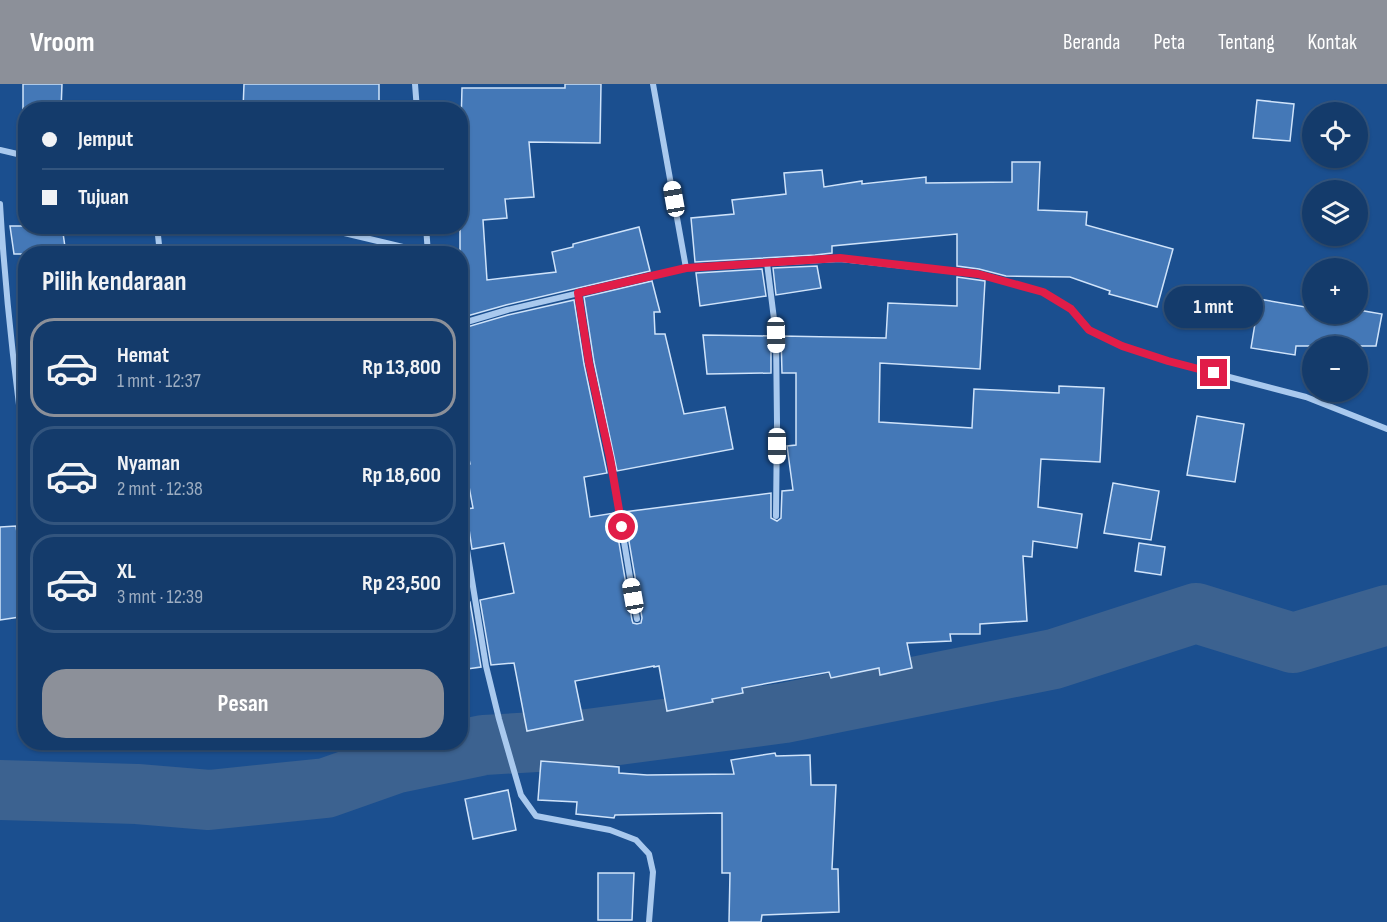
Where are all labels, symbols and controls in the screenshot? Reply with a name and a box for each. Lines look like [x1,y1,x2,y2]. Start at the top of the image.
text: Vroom [30,26,94,59]
text: Beranda [1063,30,1120,55]
text: Peta [1153,30,1185,55]
text: Tentang [1218,30,1275,55]
text: Kontak [1308,30,1357,55]
map controls [1302,102,1368,402]
button: locate [1302,102,1368,168]
text: Jemput [78,126,133,153]
car [662,180,686,218]
button: layers [1302,180,1368,246]
text: Tujuan [78,184,129,211]
button: + [1302,258,1368,324]
text: Pilih kendaraan [42,266,187,298]
callout: 1 mnt [1164,286,1264,328]
text: 1 mnt [1194,295,1233,319]
car [767,317,785,353]
button: − [1302,336,1368,402]
icon: car [45,341,99,395]
text: Hemat [117,342,169,369]
text: Rp 13,800 [362,354,441,381]
route end [1200,359,1227,386]
text: 1 mnt · 12:37 [117,369,201,393]
car [768,428,786,464]
icon: car [45,449,99,503]
text: Nyaman [117,450,180,477]
text: Rp 18,600 [362,462,441,489]
text: 2 mnt · 12:38 [117,477,203,501]
route start [608,513,635,540]
icon: car [45,557,99,611]
text: XL [117,558,136,585]
text: Rp 23,500 [362,570,441,597]
car [621,577,645,615]
text: 3 mnt · 12:39 [117,585,203,609]
button: Pesan [42,669,444,738]

